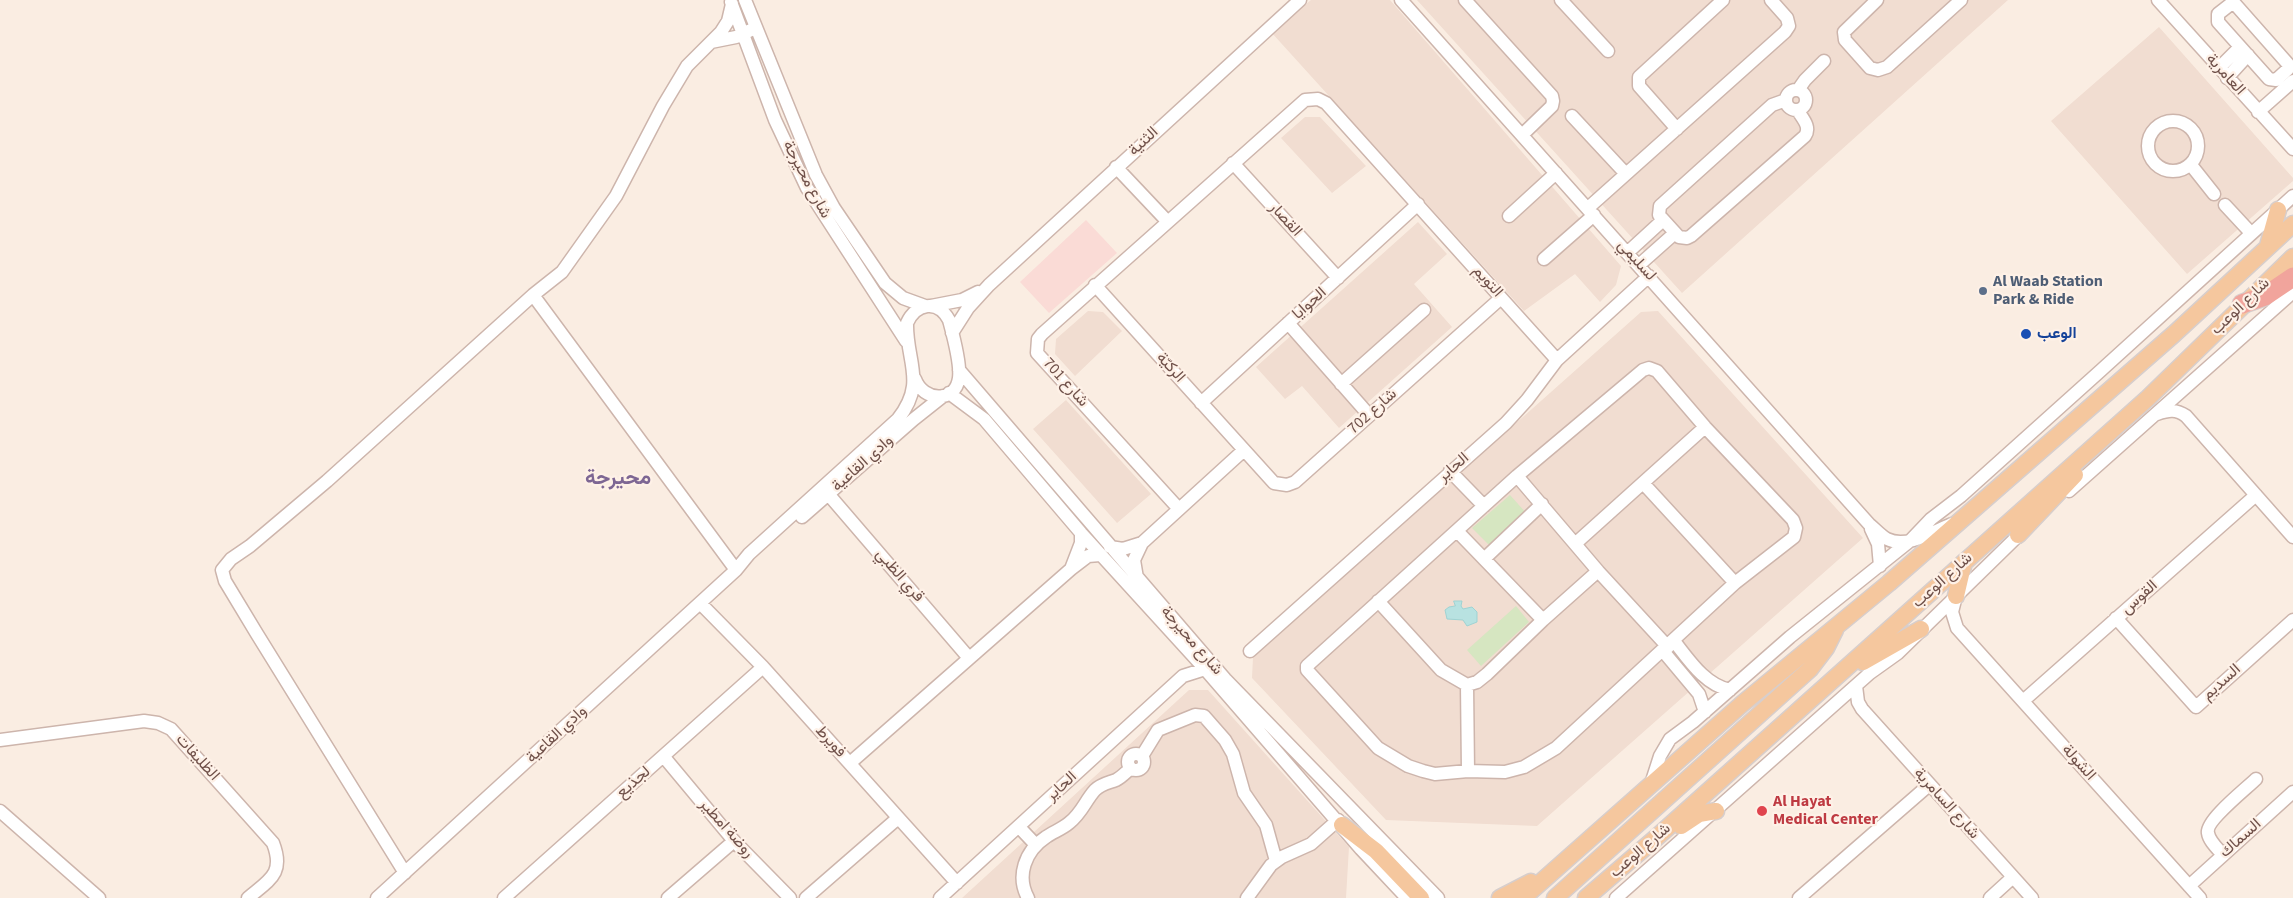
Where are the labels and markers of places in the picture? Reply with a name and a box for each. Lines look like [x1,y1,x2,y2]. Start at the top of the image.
place label: Al Waab Station Park & Ride [1993,272,2103,310]
marker: Al Waab Station Park & Ride [1977,285,1989,297]
place label: الوعب [2037,324,2077,344]
marker: الوعب [2019,327,2033,341]
place label: Al Hayat Medical Center [1773,792,1878,830]
marker: Al Hayat Medical Center [1755,804,1769,818]

